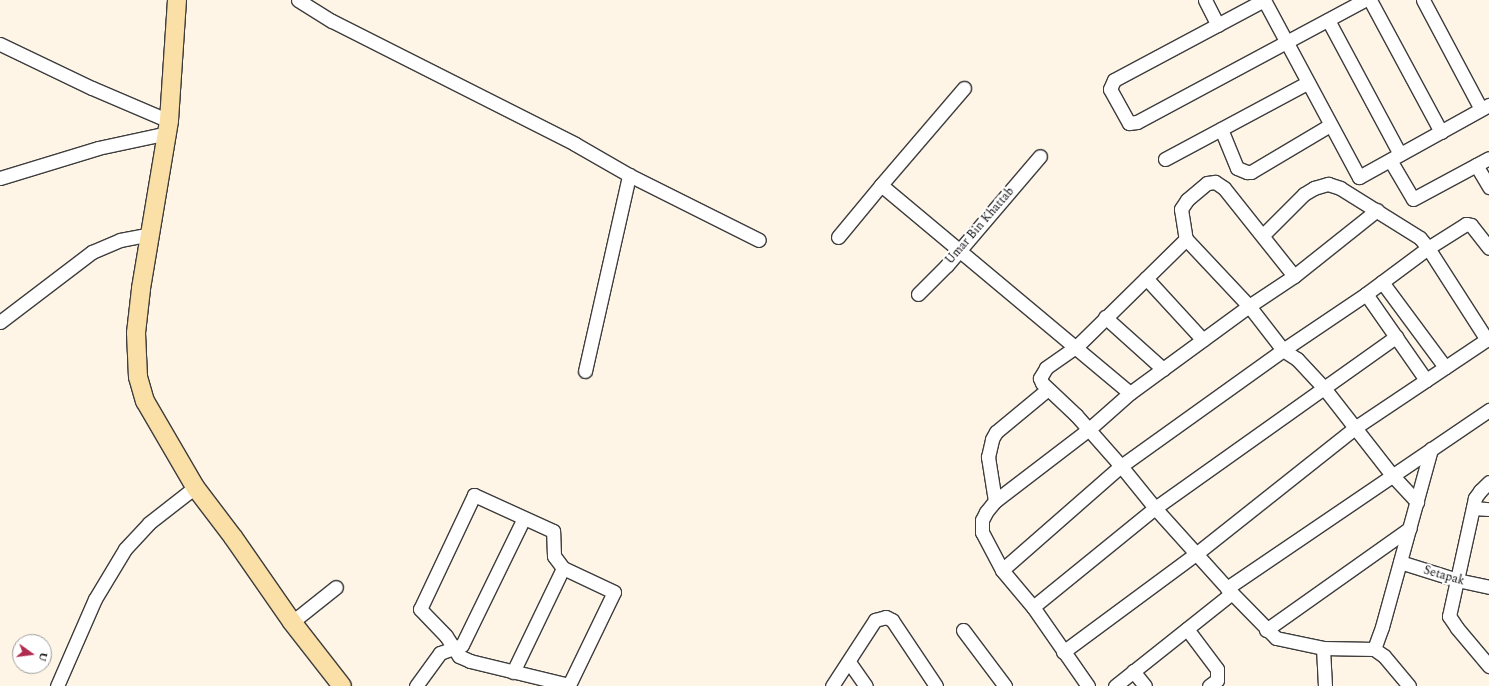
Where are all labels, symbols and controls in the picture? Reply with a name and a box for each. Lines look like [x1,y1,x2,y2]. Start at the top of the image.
street label: Umar Bin Khattab [943,185,1017,267]
street label: Setapak [1422,563,1466,589]
north arrow [12,634,52,674]
text: U [34,650,53,663]

